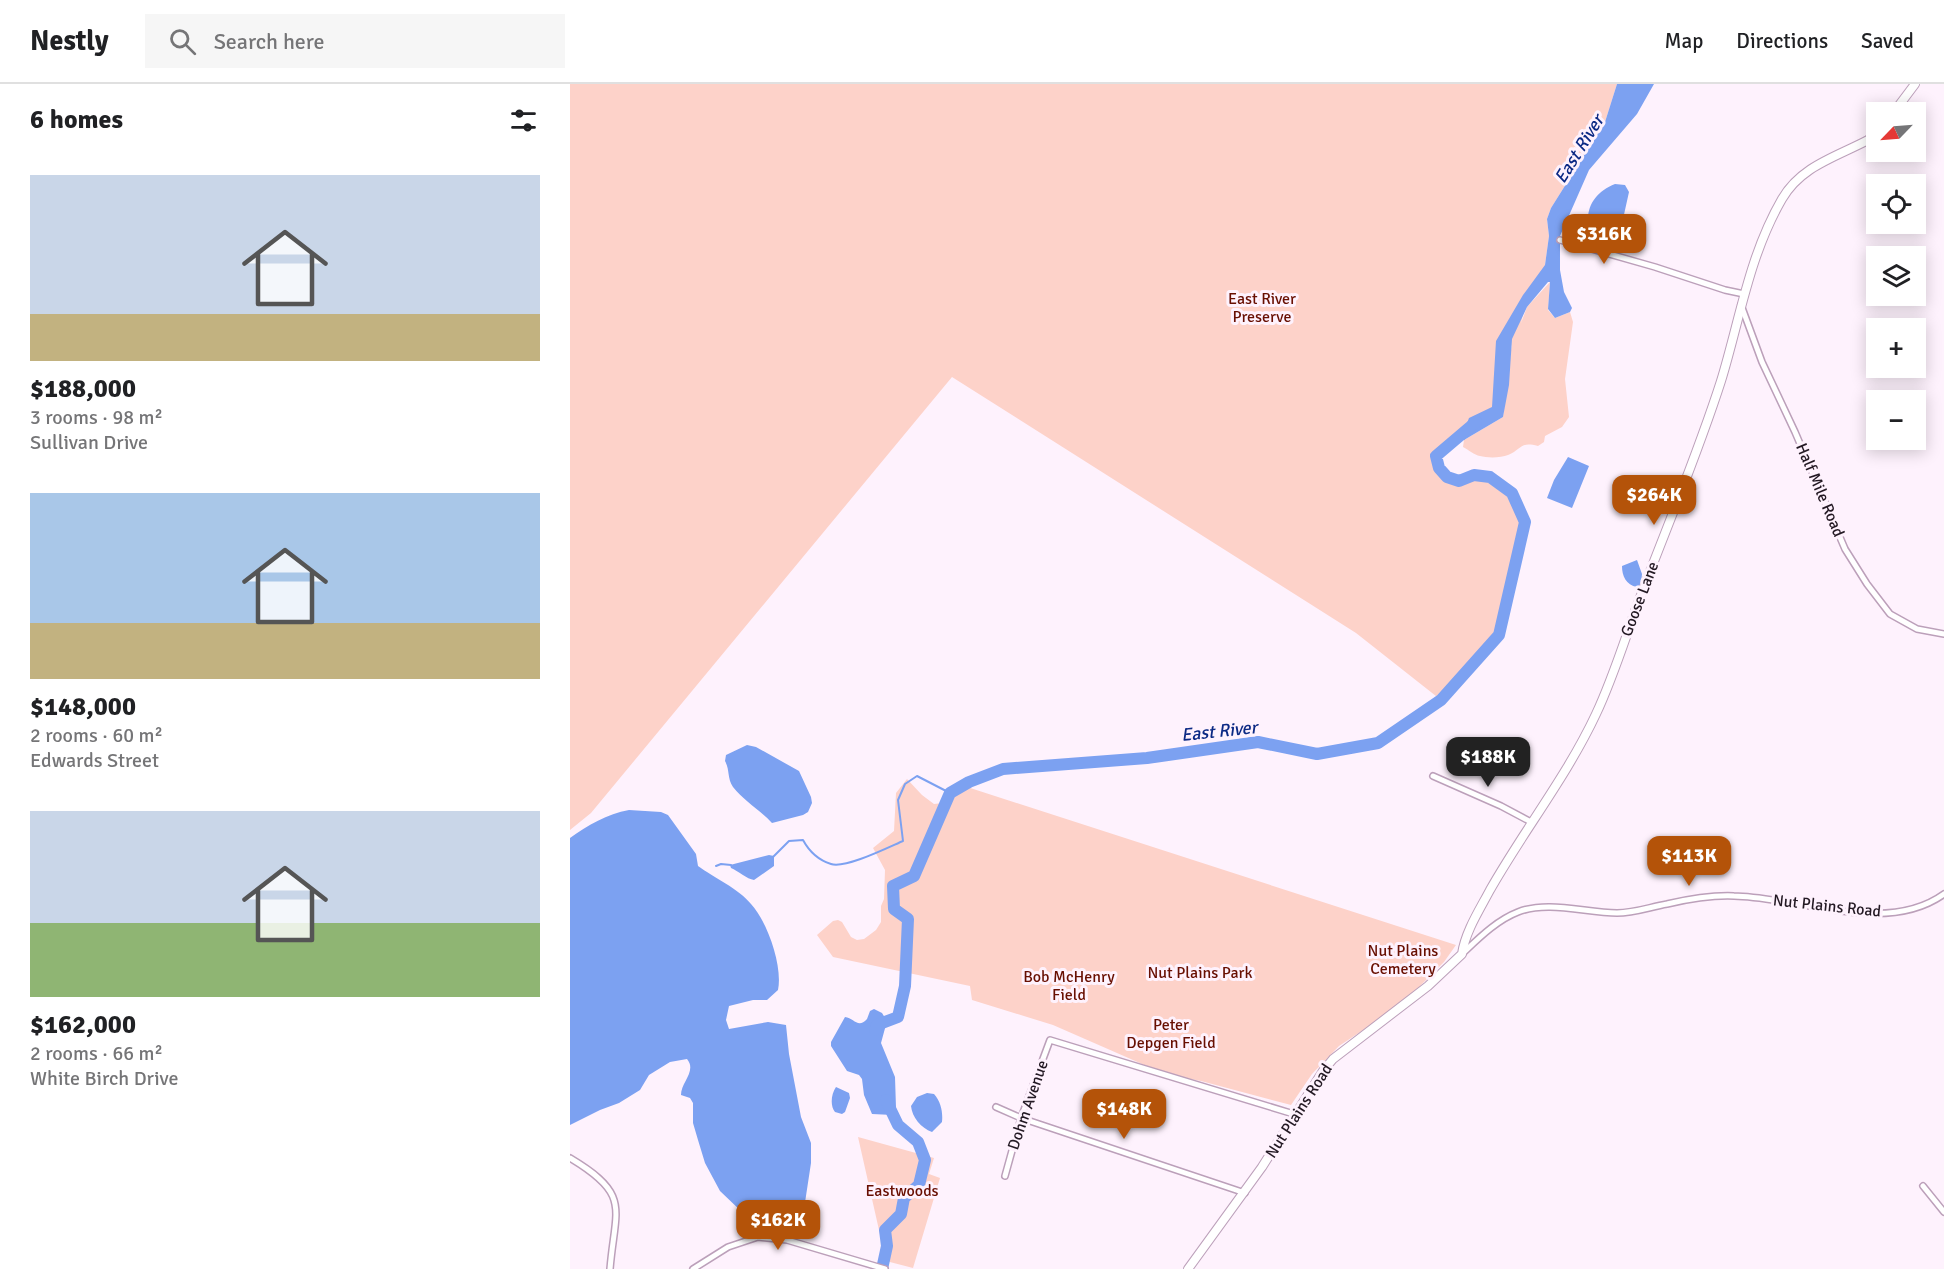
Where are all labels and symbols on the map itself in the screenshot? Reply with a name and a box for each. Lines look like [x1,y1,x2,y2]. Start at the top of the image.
north arrow [1866,102,1926,162]
water label: East River [1549,109,1610,187]
pin: $316K [1562,214,1646,265]
park label: East River Preserve [1228,289,1296,327]
street label: Half Mile Road [1791,440,1849,540]
pin: $264K [1612,475,1696,526]
street label: Goose Lane [1617,559,1663,639]
water label: East River [1180,716,1261,746]
pin: $188K [1446,737,1530,788]
pin: $113K [1647,836,1731,887]
street label: Nut Plains Road [1772,890,1882,922]
park label: Nut Plains Cemetery [1368,941,1438,979]
park label: Nut Plains Park [1147,963,1253,983]
park label: Bob McHenry Field [1023,967,1115,1005]
park label: Peter Depgen Field [1126,1015,1216,1053]
street label: Dohm Avenue [1003,1057,1053,1153]
street label: Nut Plains Road [1261,1060,1337,1162]
pin: $148K [1082,1089,1166,1140]
park label: Eastwoods [865,1181,939,1201]
pin: $162K [736,1200,820,1251]

